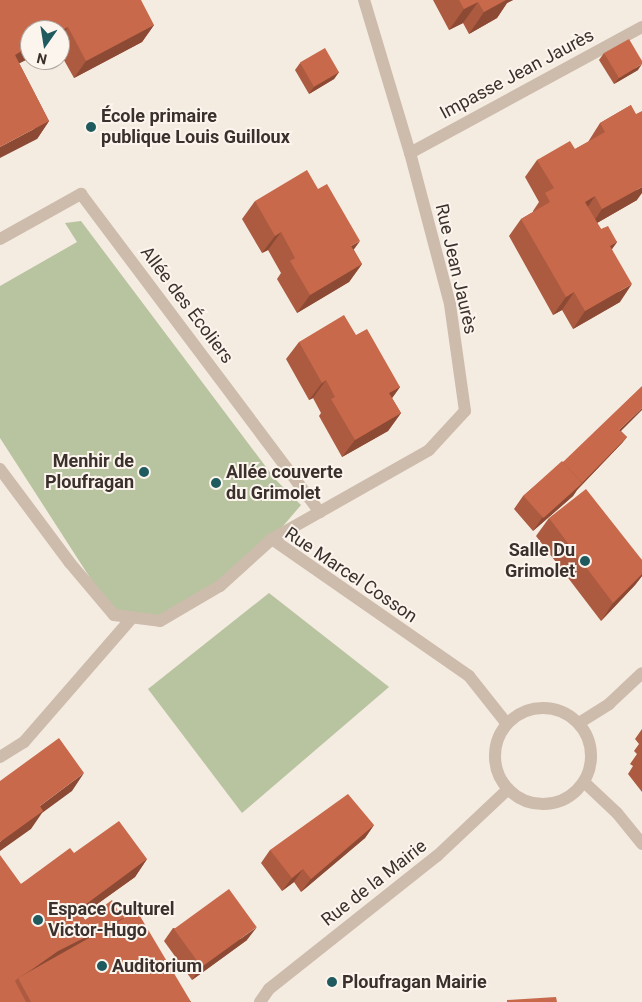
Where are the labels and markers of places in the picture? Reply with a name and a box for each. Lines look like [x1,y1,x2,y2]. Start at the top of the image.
place label: École primaire publique Louis Guilloux [101,106,290,148]
marker: École primaire publique Louis Guilloux [85,121,97,133]
place label: Menhir de Ploufragan [45,451,134,494]
place label: Allée couverte du Grimolet [226,462,343,504]
marker: Menhir de Ploufragan [138,466,150,478]
marker: Allée couverte du Grimolet [210,477,222,489]
place label: Salle Du Grimolet [505,540,575,582]
marker: Salle Du Grimolet [579,555,591,567]
place label: Espace Culturel Victor-Hugo [48,899,174,942]
marker: Espace Culturel Victor-Hugo [32,914,44,926]
place label: Auditorium [112,955,202,977]
marker: Auditorium [96,960,108,972]
place label: Ploufragan Mairie [342,971,487,993]
marker: Ploufragan Mairie [326,976,338,988]

